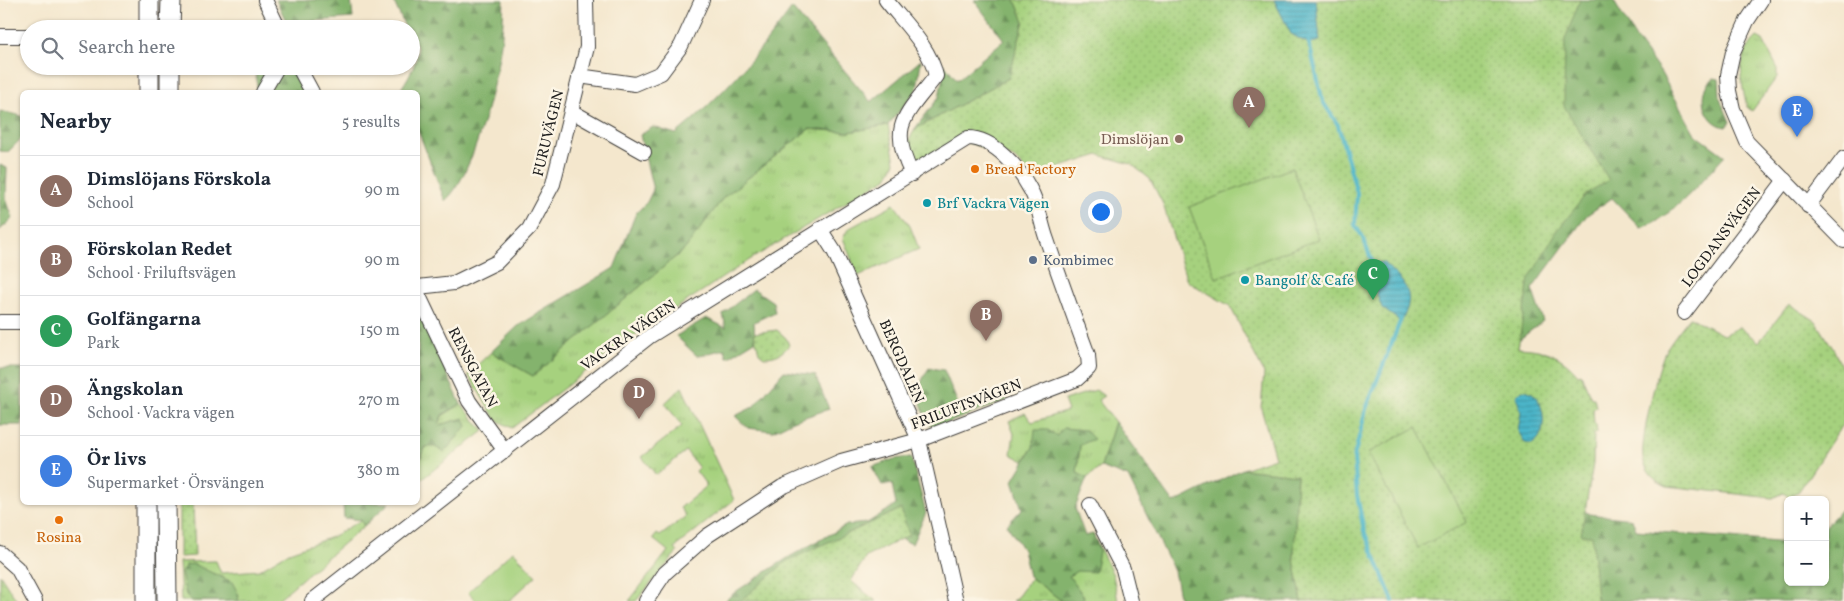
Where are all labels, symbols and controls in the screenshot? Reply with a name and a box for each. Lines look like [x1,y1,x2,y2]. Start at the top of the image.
search box [20,20,420,75]
icon: search [38,34,66,62]
text: Search here [78,35,175,61]
pin: A [1233,87,1265,128]
street label: FURUVÄGEN [529,88,570,179]
pin: E [1781,96,1813,137]
text: Nearby [40,108,111,137]
text: 5 results [342,112,400,134]
place label: Dimslöjan [1101,130,1169,151]
marker: Dimslöjan [1173,133,1185,145]
place label: Bread Factory [985,160,1076,181]
marker: Bread Factory [969,163,981,175]
text: Dimslöjans Förskola [87,167,271,193]
text: A [50,180,62,202]
text: 90 m [364,180,400,202]
street label: LOGDANSVÄGEN [1678,184,1767,292]
text: School [87,193,134,215]
place label: Brf Vackra Vägen [937,194,1050,215]
marker: Brf Vackra Vägen [921,197,933,209]
your location [1088,199,1114,225]
text: Förskolan Redet [87,237,232,263]
text: B [51,250,61,272]
text: 90 m [364,250,400,272]
place label: Kombimec [1043,251,1114,272]
marker: Kombimec [1027,254,1039,266]
pin: C [1357,259,1389,300]
text: School · Friluftsvägen [87,263,236,285]
place label: Bangolf & Café [1255,271,1354,292]
marker: Bangolf & Café [1239,274,1251,286]
street label: VACKRA VÄGEN [577,296,681,377]
pin: B [970,300,1002,341]
text: Golfängarna [87,307,201,333]
street label: BERGDALEN [873,317,928,407]
text: C [51,320,61,342]
text: 150 m [359,320,400,342]
street label: RENSGATAN [442,324,502,412]
text: Park [87,333,120,355]
street label: FRILUFTSVÄGEN [908,375,1025,436]
text: Ängskolan [87,377,184,403]
pin: D [623,378,655,419]
text: D [50,390,62,412]
text: 270 m [358,390,400,412]
text: School · Vackra vägen [87,403,235,425]
text: Ör livs [87,447,147,473]
text: E [51,460,61,482]
text: 380 m [357,460,400,482]
text: Supermarket · Örsvängen [87,473,265,495]
map controls [1784,496,1829,586]
button: + [1784,496,1829,541]
marker: Rosina [53,514,65,526]
place label: Rosina [36,528,82,549]
button: − [1784,541,1829,586]

